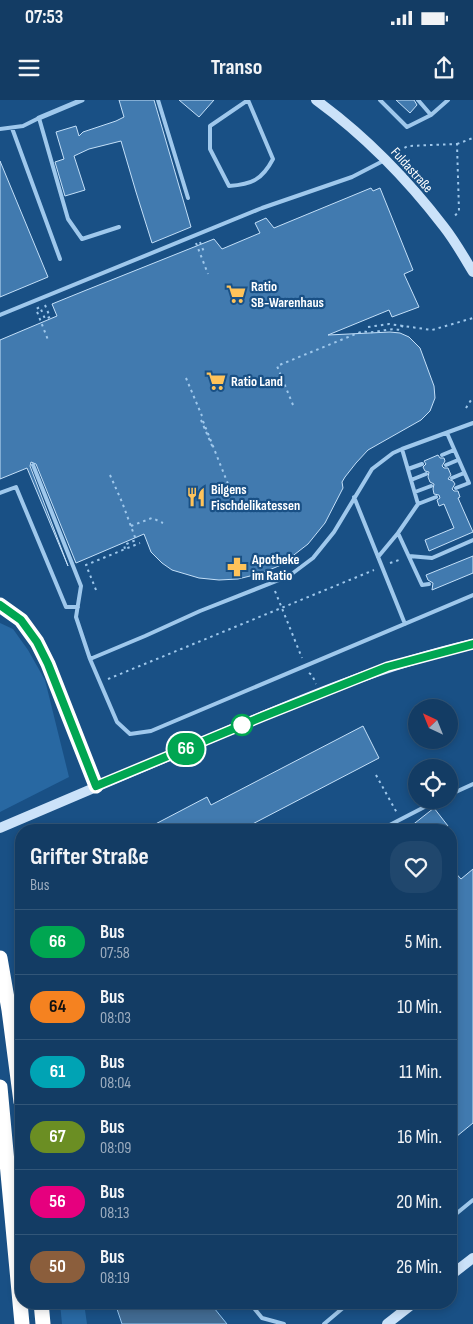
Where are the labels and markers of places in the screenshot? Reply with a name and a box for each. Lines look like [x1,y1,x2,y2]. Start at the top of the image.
place label: Ratio SB-Warenhaus [251,278,324,311]
supermarket icon: Ratio SB-Warenhaus [225,283,247,305]
supermarket icon: Ratio Land [205,370,227,392]
place label: Ratio Land [231,373,283,390]
place label: Bilgens Fischdelikatessen [211,481,300,514]
restaurant icon: Bilgens Fischdelikatessen [185,486,207,508]
place label: Apotheke im Ratio [251,551,299,584]
pharmacy icon: Apotheke im Ratio [226,556,248,578]
unlabelled marker [231,714,253,736]

